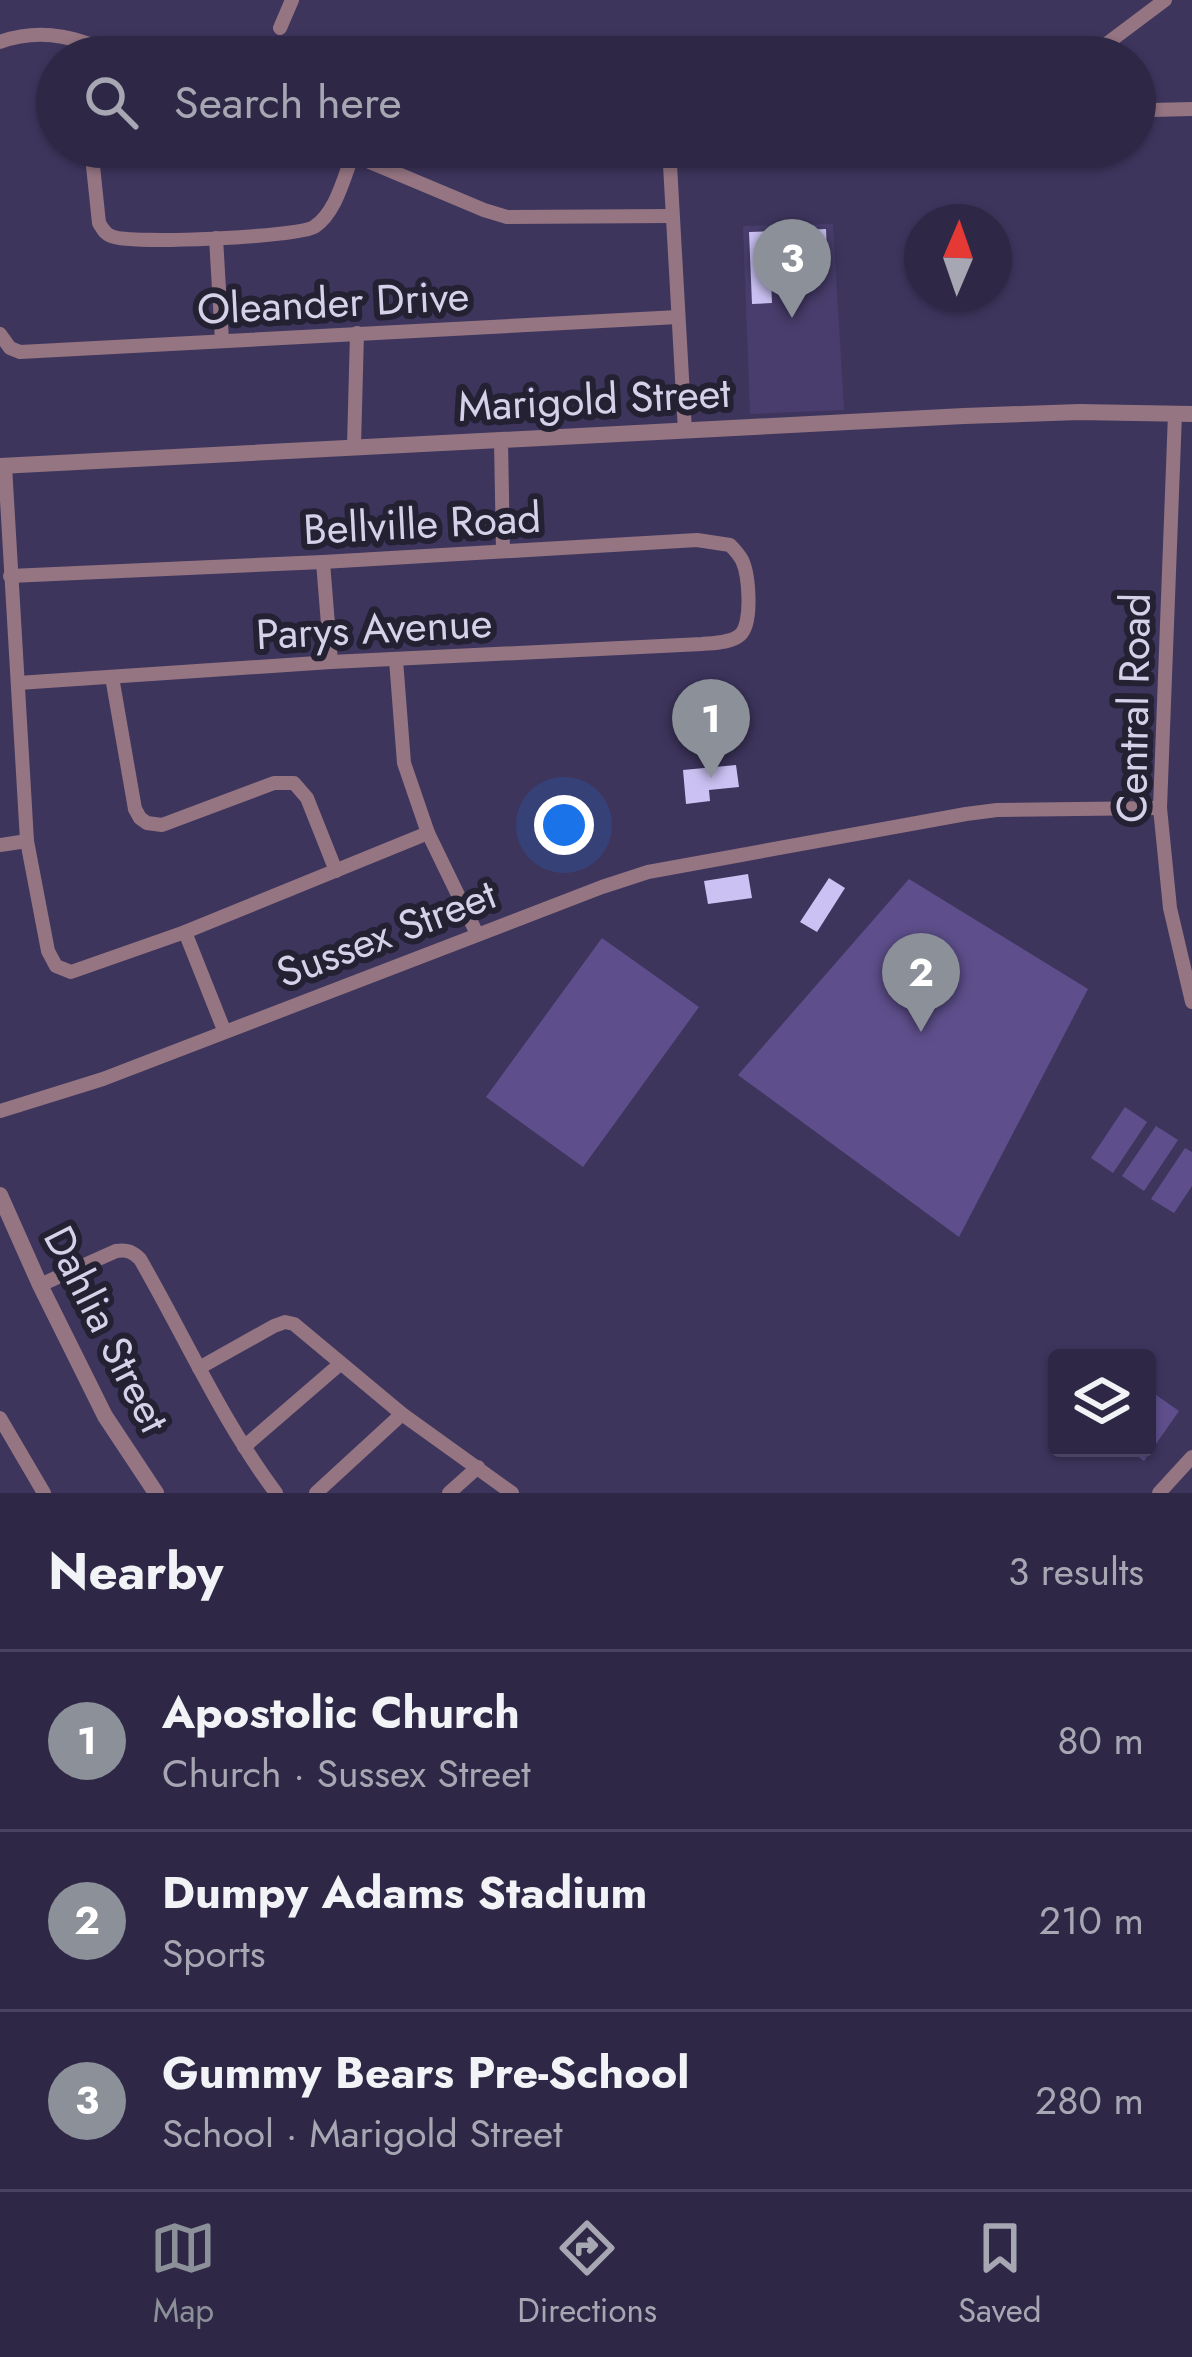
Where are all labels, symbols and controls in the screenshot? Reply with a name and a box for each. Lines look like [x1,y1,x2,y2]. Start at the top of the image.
search box [36,36,1156,168]
icon: search [78,69,144,135]
text: Search here [174,70,402,135]
north arrow [904,204,1012,312]
pin: 3 [753,219,831,318]
street label: Oleander Drive [195,265,471,340]
street label: Marigold Street [456,362,732,437]
street label: Bellville Road [302,487,542,560]
street label: Parys Avenue [254,592,494,665]
street label: Central Road [1101,592,1166,824]
pin: 1 [672,679,750,778]
your location [534,795,594,855]
street label: Sussex Street [268,864,505,1003]
pin: 2 [882,933,960,1032]
street label: Dahlia Street [28,1215,185,1443]
map controls [1048,1349,1156,1457]
button: layers [1048,1349,1156,1457]
text: Nearby [48,1534,223,1608]
text: 3 results [1008,1543,1144,1600]
text: Apostolic Church [162,1680,520,1745]
text: 1 [77,1712,97,1769]
text: 80 m [1057,1712,1144,1769]
text: Church · Sussex Street [162,1745,531,1802]
text: Dumpy Adams Stadium [162,1860,647,1925]
text: 2 [74,1892,100,1949]
text: 210 m [1039,1892,1144,1949]
text: Sports [162,1925,265,1982]
text: Gummy Bears Pre-School [162,2040,689,2105]
text: 3 [75,2072,99,2129]
text: 280 m [1035,2072,1144,2129]
text: School · Marigold Street [162,2105,563,2162]
tab: Map [150,2215,216,2334]
tab: Directions [517,2215,657,2334]
tab: Saved [958,2215,1042,2334]

